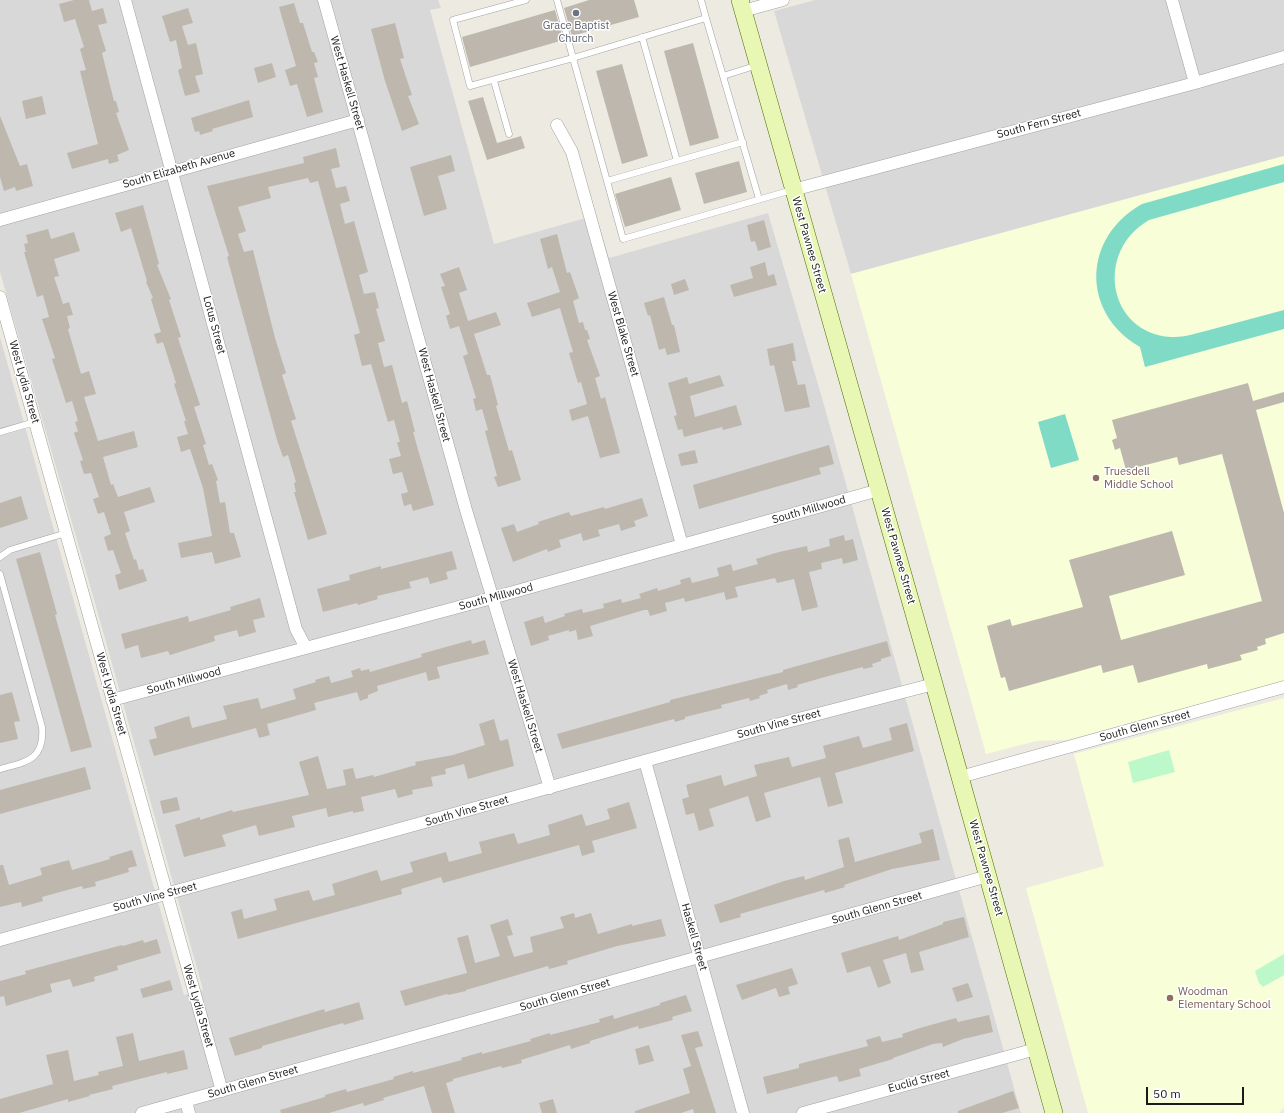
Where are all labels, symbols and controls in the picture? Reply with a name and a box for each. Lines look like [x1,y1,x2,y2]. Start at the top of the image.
marker: Grace Baptist Church [571,8,581,18]
place label: Grace Baptist Church [543,19,609,45]
street label: West Haskell Street [327,35,367,131]
street label: South Fern Street [996,106,1082,142]
street label: South Elizabeth Avenue [121,147,237,191]
street label: West Pawnee Street [789,195,829,295]
street label: West Blake Street [605,290,641,378]
street label: Lotus Street [200,294,228,356]
street label: West Lydia Street [6,339,42,425]
street label: West Haskell Street [415,347,453,443]
place label: Truesdell Middle School [1104,465,1174,491]
marker: Truesdell Middle School [1091,473,1101,483]
street label: South Millwood [771,493,847,527]
street label: West Pawnee Street [878,506,918,606]
street label: South Millwood [458,581,534,613]
street label: West Lydia Street [93,651,129,737]
street label: West Haskell Street [505,658,545,754]
street label: South Millwood [146,665,222,697]
street label: South Vine Street [736,706,822,742]
street label: South Glenn Street [1098,708,1192,744]
street label: South Vine Street [424,793,510,829]
street label: West Pawnee Street [966,818,1006,918]
street label: South Vine Street [112,879,198,915]
street label: South Glenn Street [830,889,924,927]
street label: Haskell Street [678,902,710,972]
street label: West Lydia Street [180,963,216,1049]
street label: South Glenn Street [518,976,612,1014]
place label: Woodman Elementary School [1178,985,1271,1011]
marker: Woodman Elementary School [1165,993,1175,1003]
street label: South Glenn Street [206,1063,300,1101]
street label: Euclid Street [887,1066,951,1096]
scale bar [1148,1079,1246,1105]
text: 50 m [1153,1086,1181,1101]

